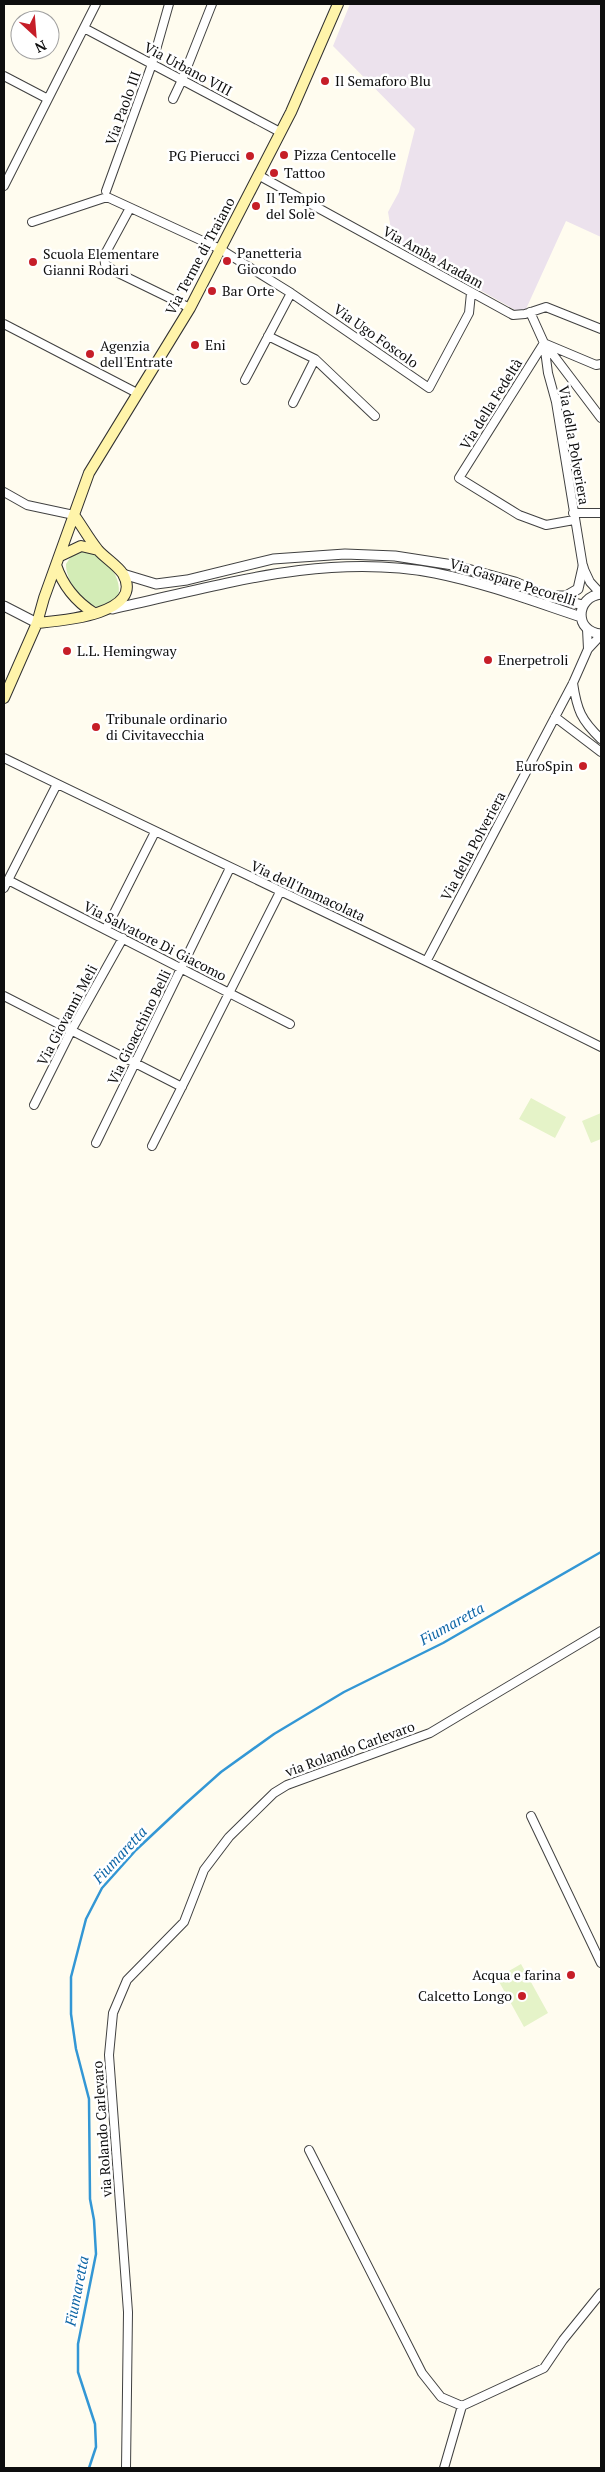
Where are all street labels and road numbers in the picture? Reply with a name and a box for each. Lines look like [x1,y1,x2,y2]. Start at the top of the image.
street label: Via Urbano VIII [141,37,236,100]
street label: Via Paolo III [100,68,145,148]
street label: Via Terme di Traiano [161,194,239,318]
street label: Via Amba Aradam [379,221,487,292]
street label: Via Ugo Foscolo [330,299,423,372]
street label: Via della Fedeltà [455,355,526,453]
street label: Via della Polveriera [555,384,594,506]
street label: Via Gaspare Pecorelli [447,553,579,610]
street label: Via della Polveriera [436,788,509,904]
street label: Via dell'Immacolata [248,856,369,925]
street label: Via Salvatore Di Giacomo [80,896,230,985]
street label: Via Giovanni Meli [32,961,101,1069]
street label: Via Gioacchino Belli [102,966,175,1088]
street label: via Rolando Carlevaro [282,1716,417,1781]
street label: via Rolando Carlevaro [87,2060,116,2199]

